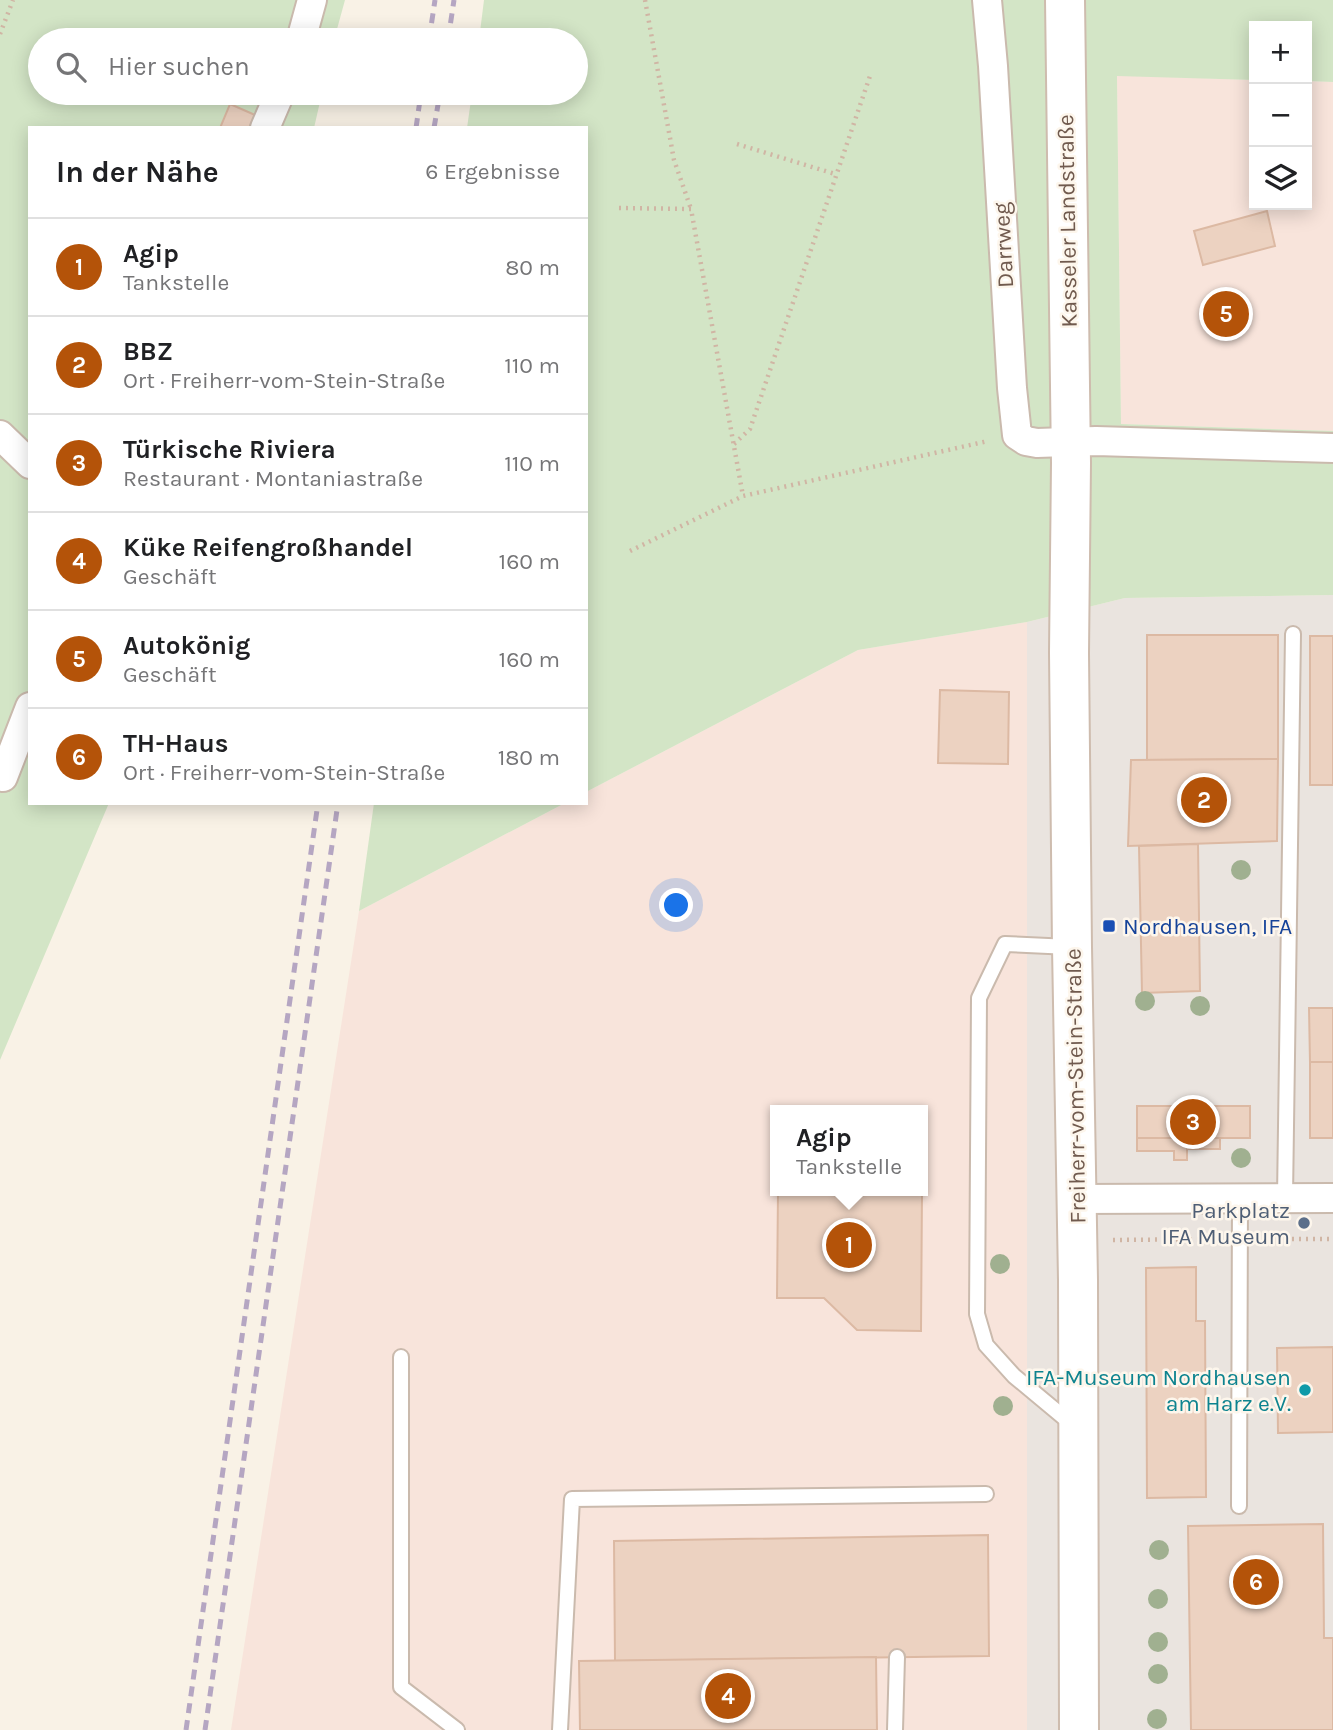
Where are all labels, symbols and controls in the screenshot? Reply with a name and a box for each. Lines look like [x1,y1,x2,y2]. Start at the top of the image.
map controls [1249,21,1312,210]
button: + [1249,21,1312,84]
search box [28,28,588,105]
icon: search [52,48,90,86]
text: Hier suchen [108,51,250,82]
button: − [1249,84,1312,147]
street label: Kasseler Landstraße [1052,114,1083,328]
button: layers [1249,147,1312,210]
text: In der Nähe [56,154,219,190]
text: 6 Ergebnisse [425,158,560,185]
street label: Darrweg [988,201,1019,289]
text: Agip [123,238,179,269]
text: 1 [75,254,83,281]
text: 80 m [505,254,560,281]
text: Tankstelle [123,269,229,296]
pin: 5 [1203,288,1249,340]
text: BBZ [123,336,173,367]
text: 2 [72,352,86,379]
text: 110 m [504,352,560,379]
text: Ort · Freiherr-vom-Stein-Straße [123,367,445,394]
text: Türkische Riviera [123,434,336,465]
text: 3 [72,450,86,477]
text: 110 m [504,450,560,477]
text: Restaurant · Montaniastraße [123,465,423,492]
text: Küke Reifengroßhandel [123,532,413,563]
text: 4 [72,548,86,575]
text: 160 m [499,548,560,575]
text: Geschäft [123,563,217,590]
text: Autokönig [123,630,251,661]
text: 5 [72,646,86,673]
text: 160 m [499,646,560,673]
text: Geschäft [123,661,217,688]
text: TH-Haus [123,728,228,759]
text: 6 [72,744,86,771]
text: 180 m [498,744,560,771]
text: Ort · Freiherr-vom-Stein-Straße [123,759,445,786]
pin: 2 [1181,774,1227,826]
your location [659,888,693,922]
place label: Nordhausen, IFA [1123,913,1292,940]
marker: Nordhausen, IFA [1101,918,1117,934]
street label: Freiherr-vom-Stein-Straße [1060,948,1091,1224]
pin: 3 [1170,1096,1216,1148]
popup [770,1105,928,1196]
text: Agip [796,1122,852,1153]
text: Tankstelle [796,1153,902,1180]
place label: Parkplatz IFA Museum [1161,1197,1290,1250]
marker: Parkplatz IFA Museum [1296,1215,1312,1231]
pin: 1 [826,1219,872,1271]
place label: IFA-Museum Nordhausen am Harz e.V. [1026,1364,1291,1417]
marker: IFA-Museum Nordhausen am Harz e.V. [1297,1382,1313,1398]
pin: 6 [1233,1556,1279,1608]
pin: 4 [705,1670,751,1722]

